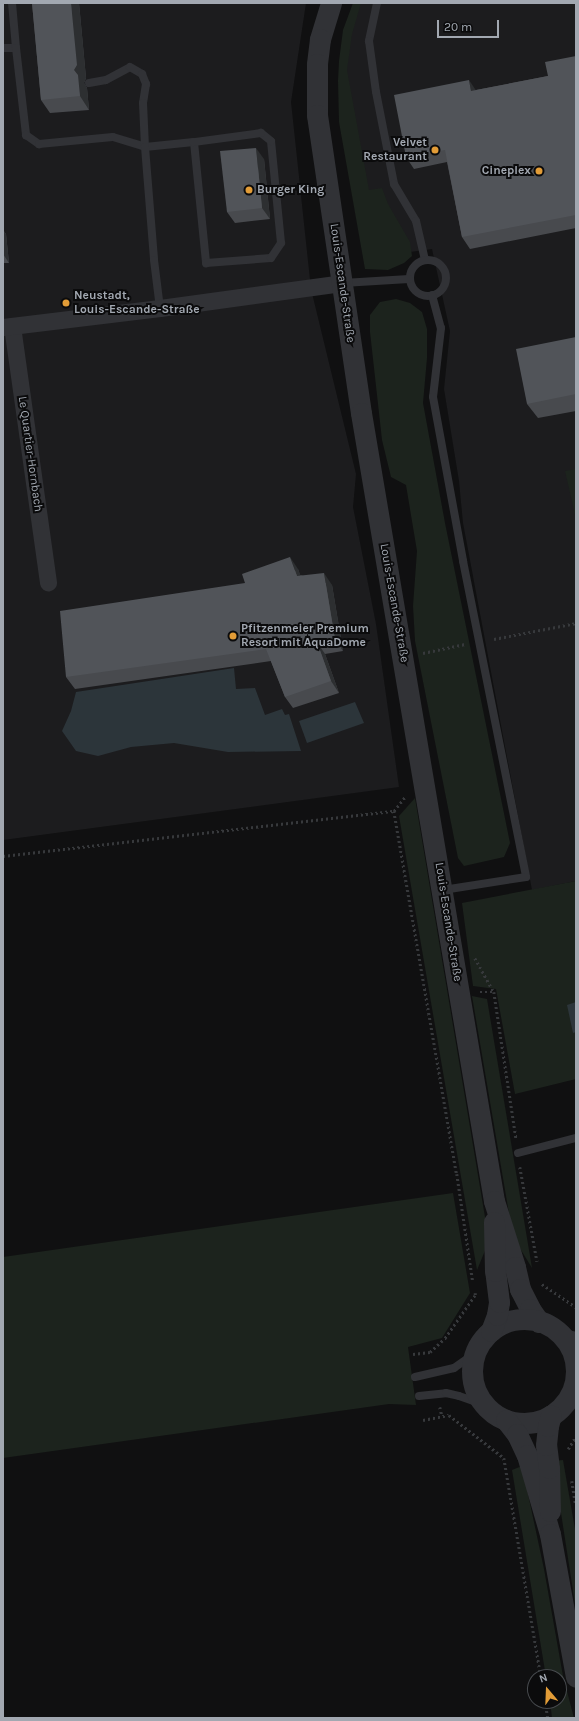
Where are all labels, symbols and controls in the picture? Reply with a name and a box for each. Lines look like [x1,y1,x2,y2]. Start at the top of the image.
scale bar [439,12,501,38]
text: 20 m [444,20,472,34]
place label: Velvet Restaurant [363,136,427,164]
marker: Velvet Restaurant [430,145,440,155]
place label: Cineplex [482,164,531,178]
marker: Cineplex [534,166,544,176]
place label: Burger King [257,183,324,197]
marker: Burger King [244,185,254,195]
street label: Louis-Escande-Straße [327,222,357,344]
place label: Neustadt, Louis-Escande-Straße [74,289,200,317]
marker: Neustadt, Louis-Escande-Straße [61,298,71,308]
street label: Le Quartier-Hornbach [15,395,45,513]
street label: Louis-Escande-Straße [376,543,412,663]
place label: Pfitzenmeier Premium Resort mit AquaDome [241,622,369,650]
marker: Pfitzenmeier Premium Resort mit AquaDome [228,631,238,641]
street label: Louis-Escande-Straße [431,861,465,983]
north arrow [527,1669,567,1709]
text: N [537,1671,549,1686]

